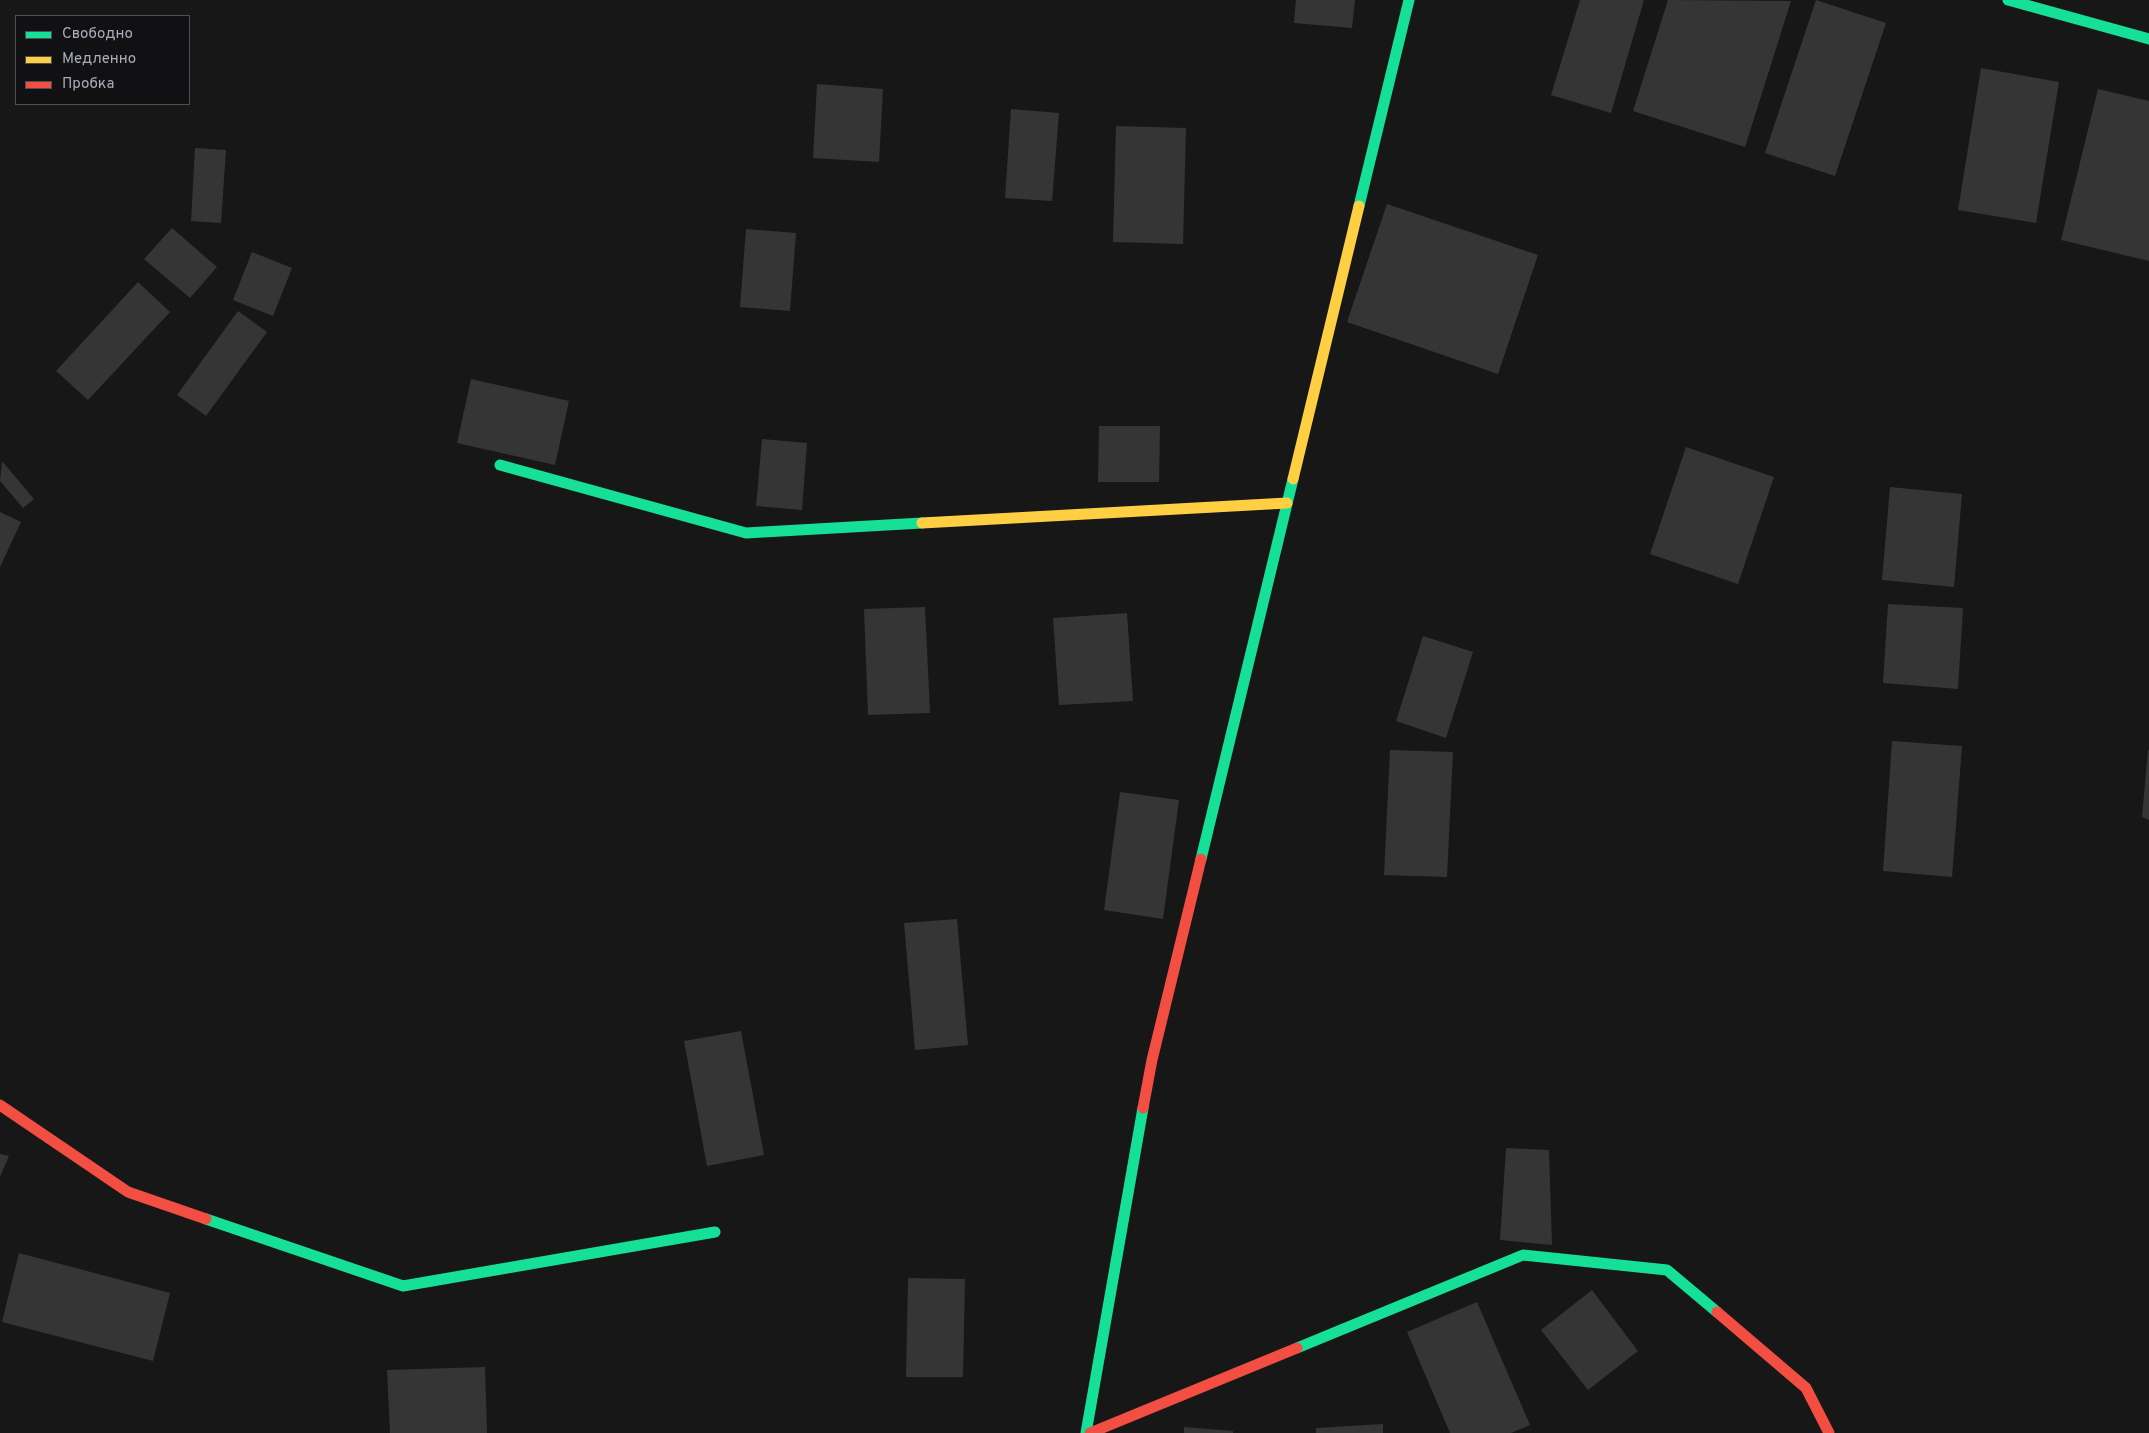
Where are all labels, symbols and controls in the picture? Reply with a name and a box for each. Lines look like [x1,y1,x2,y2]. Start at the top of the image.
legend [15,15,190,105]
text: Свободно [62,25,133,44]
text: Медленно [62,50,136,69]
text: Пробка [62,75,114,94]

